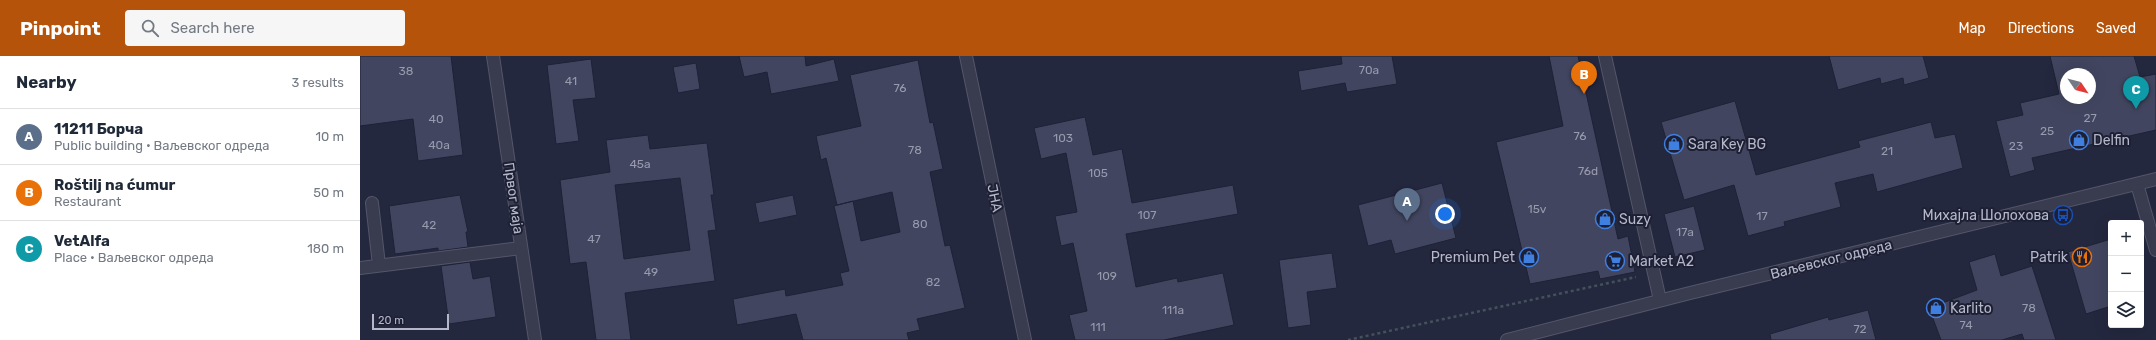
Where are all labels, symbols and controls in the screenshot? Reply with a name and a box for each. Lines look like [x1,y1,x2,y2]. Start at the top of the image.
search box [125,10,405,46]
text: Pinpoint [20,17,101,40]
icon: search [139,17,161,39]
text: Search here [171,19,255,37]
text: Map [1959,20,1986,37]
text: Directions [2008,20,2074,37]
text: Saved [2096,20,2136,37]
pin: B [1571,61,1597,94]
house number: 70a [1359,63,1379,77]
house number: 38 [399,64,413,78]
north arrow [2060,68,2096,104]
text: Nearby [16,72,77,92]
house number: 41 [565,74,577,88]
text: 3 results [292,75,344,90]
pin: C [2123,76,2149,109]
house number: 76 [893,81,907,95]
house number: 27 [2083,111,2097,125]
house number: 40 [428,112,444,126]
text: 11211 Борча [54,120,143,138]
house number: 25 [2040,124,2054,138]
text: A [24,129,34,144]
text: 10 m [315,129,344,144]
house number: 76 [1573,129,1587,143]
shop icon: Delfin [2068,129,2090,151]
house number: 103 [1053,131,1073,145]
place label: Delfin [2093,132,2130,149]
shop icon: Sara Key BG [1663,133,1685,155]
place label: Sara Key BG [1688,136,1766,153]
text: Public building · Ваљевског одреда [54,138,270,153]
house number: 40a [428,138,450,152]
house number: 23 [2009,139,2023,153]
house number: 78 [908,143,922,157]
house number: 21 [1881,144,1893,158]
house number: 45a [629,157,651,171]
street label: Првог маја [500,161,527,235]
house number: 76d [1578,164,1598,178]
house number: 105 [1088,166,1108,180]
text: Roštilj na ćumur [54,176,175,194]
street label: ЈНА [983,183,1006,214]
text: B [24,185,34,200]
text: 50 m [313,185,344,200]
pin: A [1394,188,1420,221]
text: Restaurant [54,194,121,209]
house number: 15v [1528,202,1547,216]
your location [1435,204,1455,224]
bus stop icon: Михајла Шолохова [2052,204,2074,226]
place label: Михајла Шолохова [1923,207,2049,224]
house number: 107 [1138,208,1156,222]
shop icon: Suzy [1594,208,1616,230]
house number: 17 [1756,209,1768,223]
place label: Suzy [1619,211,1651,228]
house number: 80 [912,217,928,231]
house number: 42 [422,218,436,232]
map controls [2108,220,2144,328]
button: + [2108,220,2144,256]
house number: 17a [1676,225,1694,239]
text: VetAlfa [54,232,110,250]
house number: 47 [587,232,601,246]
street label: Ваљевског одреда [1768,236,1894,283]
text: C [24,241,34,256]
text: 180 m [307,241,344,256]
shop icon: Premium Pet [1518,246,1540,268]
restaurant icon: Patrik [2071,246,2093,268]
place label: Premium Pet [1431,249,1516,266]
place label: Patrik [2030,249,2069,266]
text: Place · Ваљевског одреда [54,250,214,265]
supermarket icon: Market A2 [1604,250,1626,272]
place label: Market A2 [1629,253,1694,270]
button: − [2108,256,2144,292]
house number: 49 [644,265,658,279]
house number: 109 [1097,269,1117,283]
house number: 82 [926,275,940,289]
button: layers [2108,292,2144,328]
shop icon: Karlito [1925,297,1947,319]
place label: Karlito [1950,300,1992,317]
house number: 78 [2022,301,2036,315]
house number: 111a [1162,303,1184,317]
scale bar [372,312,449,331]
text: 20 m [378,314,404,327]
house number: 74 [1959,318,1973,332]
house number: 111 [1090,320,1106,334]
house number: 72 [1853,322,1867,336]

